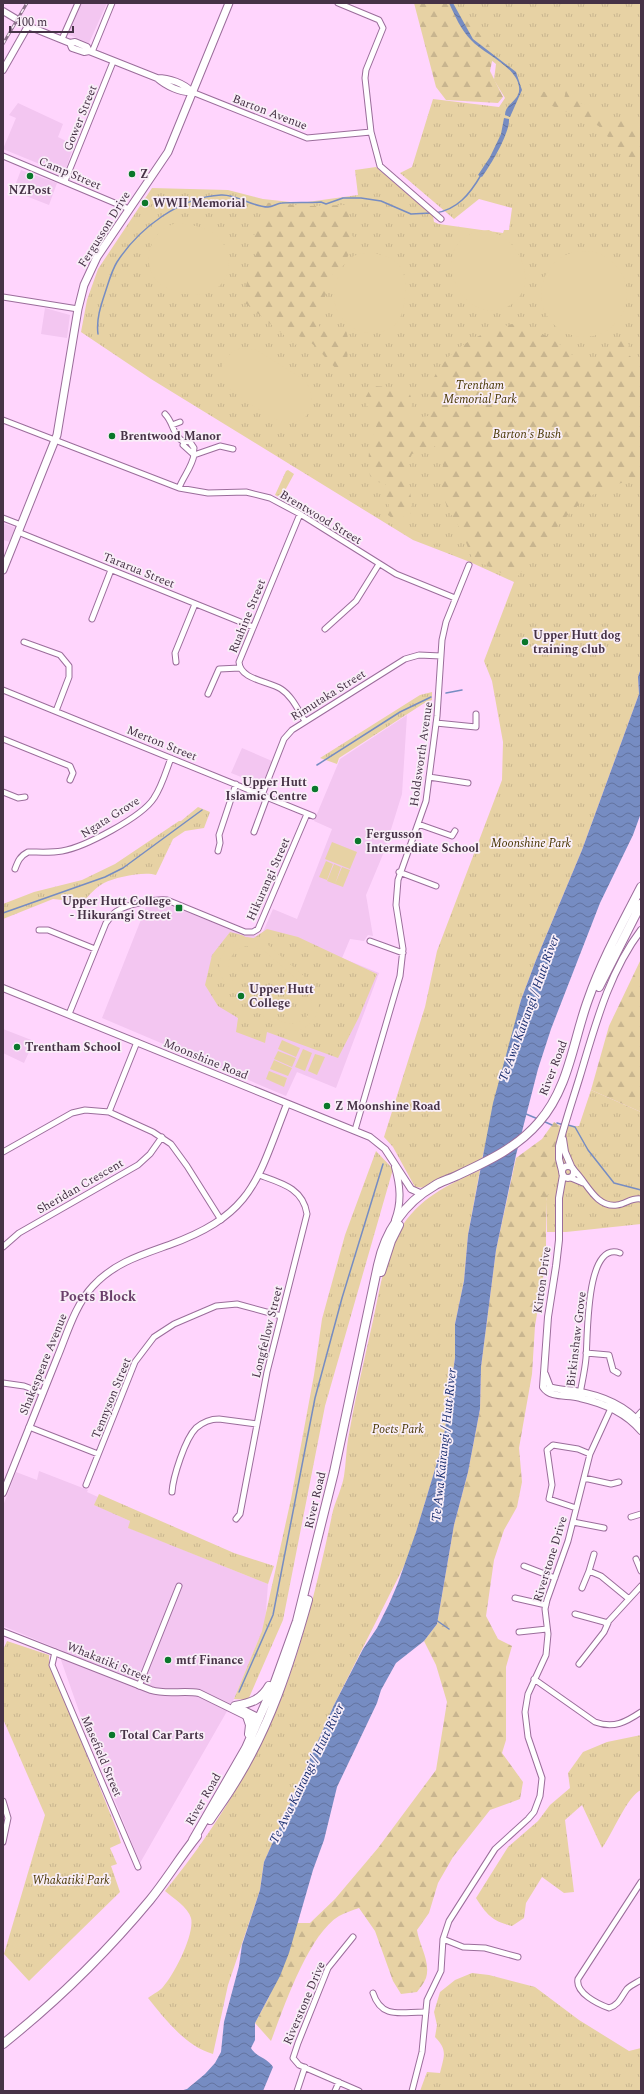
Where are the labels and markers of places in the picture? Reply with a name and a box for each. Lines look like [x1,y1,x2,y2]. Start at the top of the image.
place label: Z [140,165,148,184]
marker: Z [127,169,137,179]
marker: NZPost [25,171,35,181]
place label: NZPost [9,181,52,200]
place label: WWII Memorial [153,194,245,213]
marker: WWII Memorial [140,198,150,208]
place label: Brentwood Manor [120,427,222,446]
marker: Brentwood Manor [107,431,117,441]
place label: Upper Hutt dog training club [533,626,621,659]
marker: Upper Hutt dog training club [520,637,530,647]
place label: Upper Hutt Islamic Centre [225,773,307,806]
marker: Upper Hutt Islamic Centre [310,784,320,794]
place label: Fergusson Intermediate School [366,825,479,858]
marker: Fergusson Intermediate School [353,836,363,846]
place label: Upper Hutt College - Hikurangi Street [62,892,171,925]
marker: Upper Hutt College - Hikurangi Street [174,903,184,913]
place label: Upper Hutt College [249,980,314,1013]
marker: Upper Hutt College [236,991,246,1001]
place label: Trentham School [25,1038,121,1057]
marker: Trentham School [12,1042,22,1052]
place label: Z Moonshine Road [335,1097,440,1116]
marker: Z Moonshine Road [322,1101,332,1111]
place label: mtf Finance [176,1651,243,1670]
marker: mtf Finance [163,1655,173,1665]
place label: Total Car Parts [120,1726,204,1745]
marker: Total Car Parts [107,1730,117,1740]

